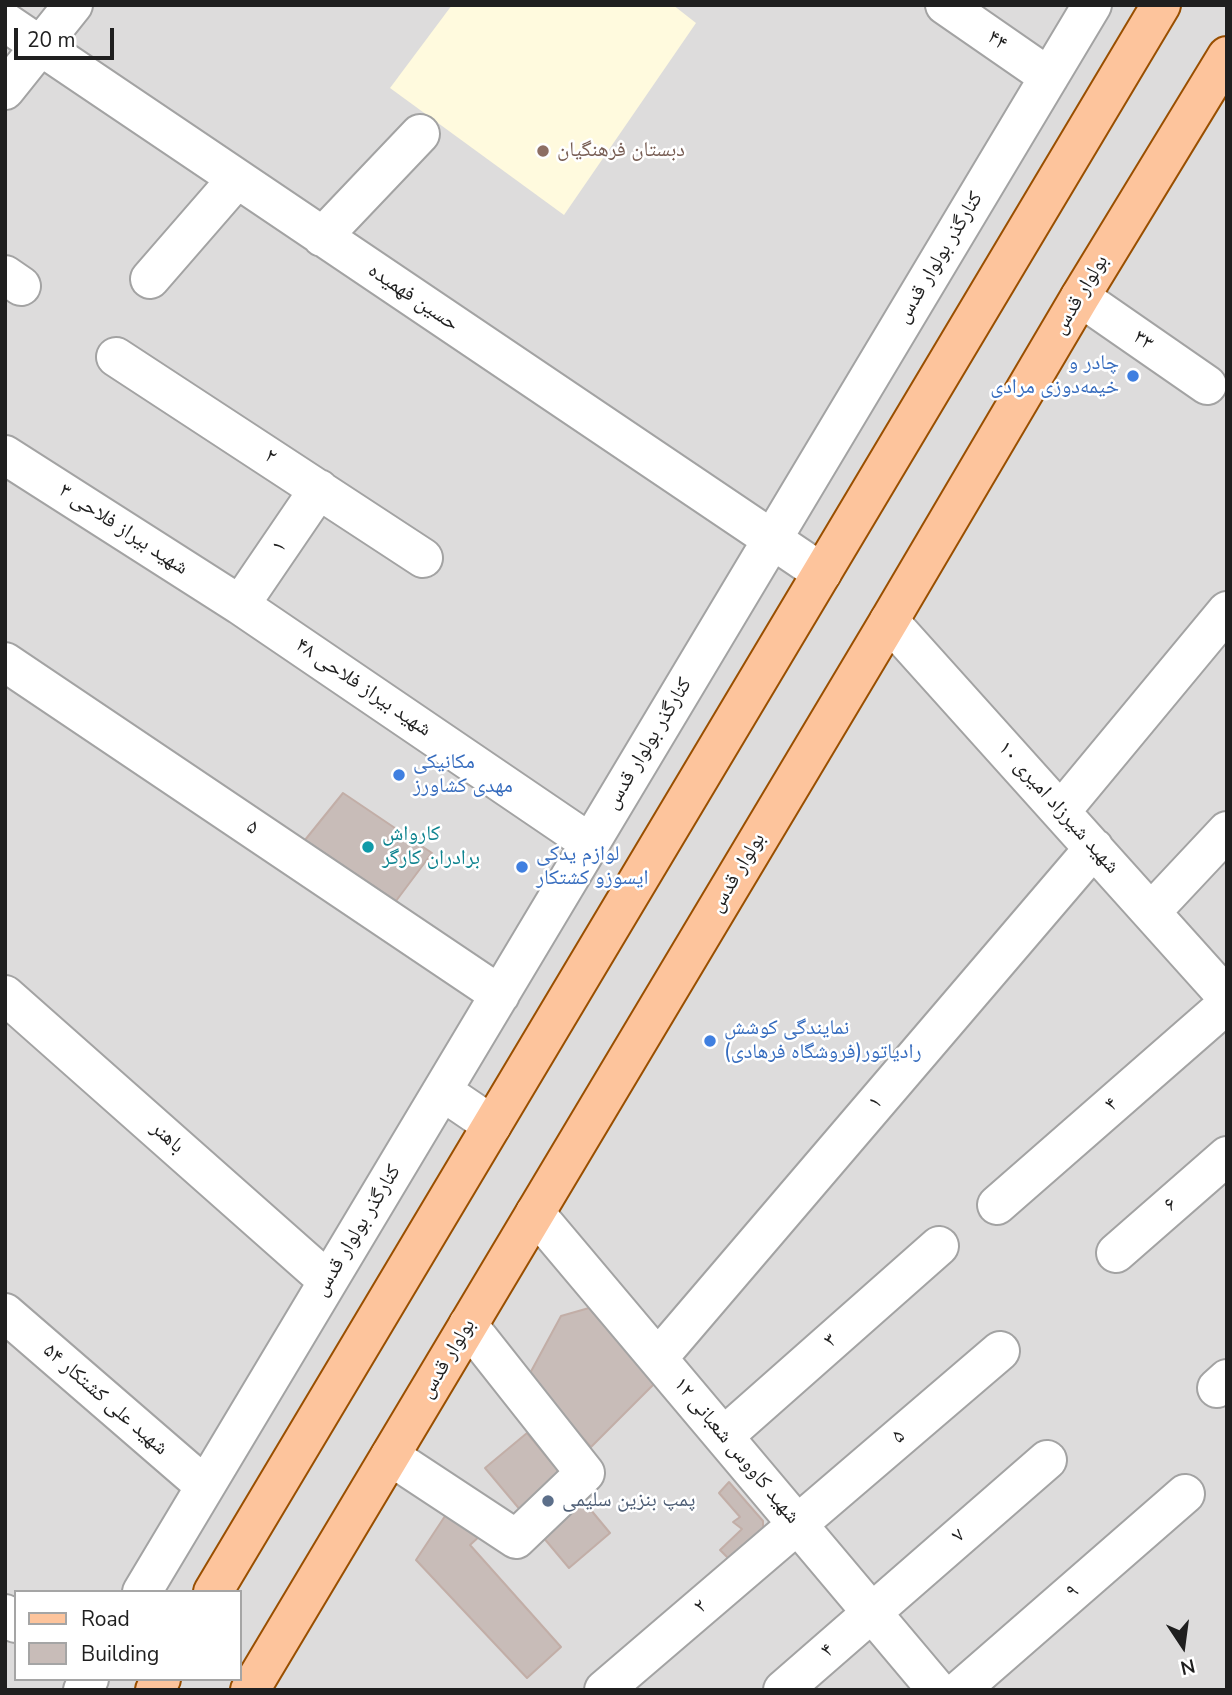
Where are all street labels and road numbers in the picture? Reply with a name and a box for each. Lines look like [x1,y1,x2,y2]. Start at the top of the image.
street label: ۴۴ [982,25,1012,57]
street label: کنارگذر بولوار قدس [891,188,989,328]
street label: بولوار قدس [1047,251,1115,339]
street label: حسین فهمیده [363,258,463,338]
street label: ۳۳ [1128,325,1158,357]
street label: ۲ [259,444,281,470]
street label: شهید بیراز فلاحی ۳ [54,479,192,581]
street label: ۱ [267,536,293,558]
street label: شهید بیراز فلاحی ۴۸ [290,633,436,743]
street label: کنارگذر بولوار قدس [600,674,698,814]
street label: شهید شیرزاد امیری ۱۰ [992,737,1124,879]
street label: ۵ [241,815,263,841]
street label: بولوار قدس [704,829,772,917]
street label: ۱ [863,1091,889,1115]
street label: ۴ [1100,1092,1124,1118]
street label: باهنر [145,1116,189,1160]
street label: کنارگذر بولوار قدس [309,1161,407,1301]
street label: ۶ [1159,1192,1183,1218]
street label: بولوار قدس [414,1315,482,1403]
street label: ۳ [819,1328,843,1354]
street label: شهید علی کشتکار ۵۴ [37,1339,173,1461]
street label: شهید کاووس شعبانی ۱۲ [667,1373,805,1529]
street label: ۵ [887,1424,911,1450]
street label: ۷ [947,1523,971,1549]
street label: ۹ [1061,1579,1085,1605]
street label: ۲ [689,1594,713,1620]
street label: ۴ [816,1638,840,1664]

